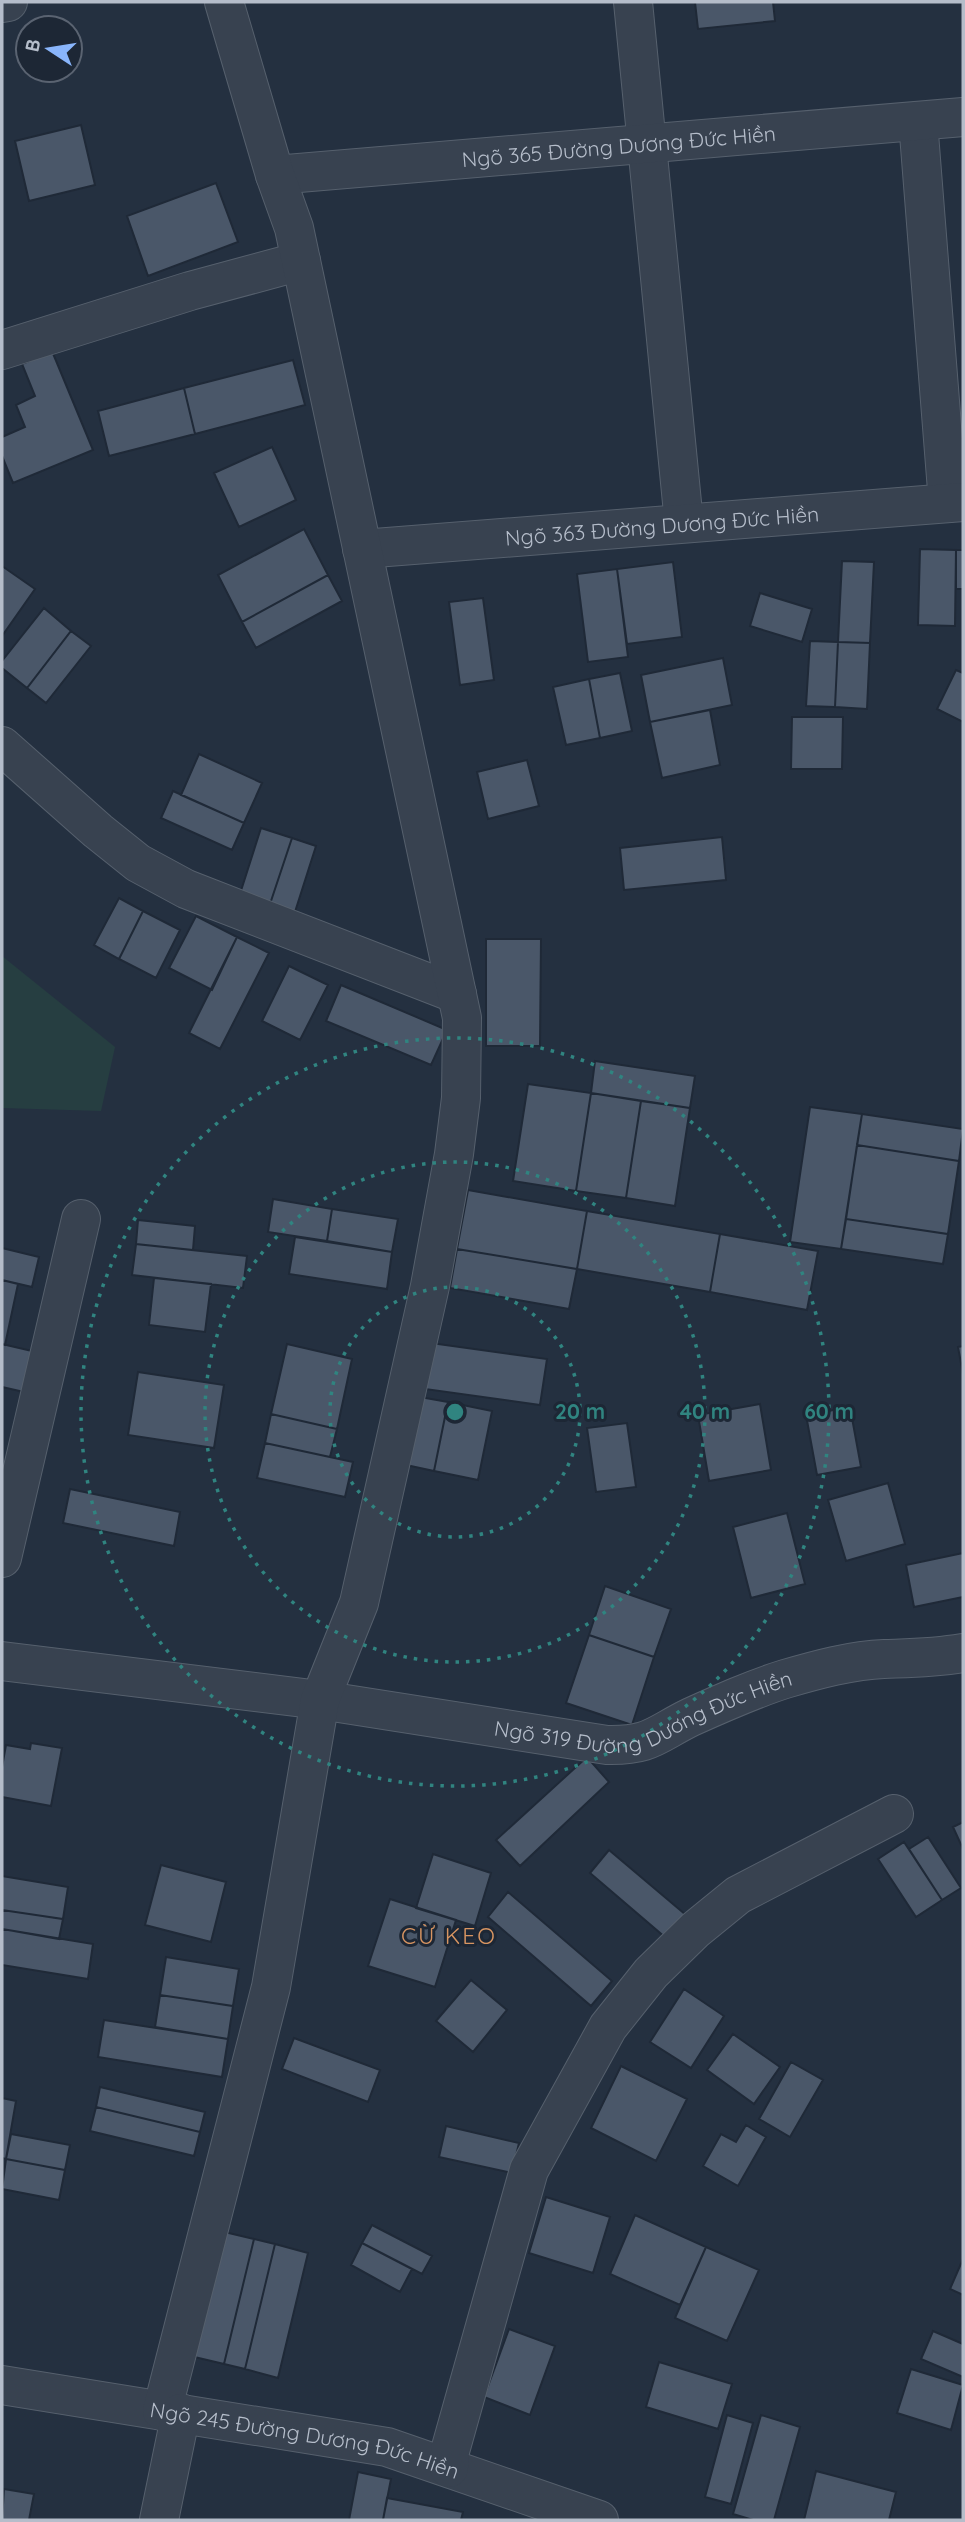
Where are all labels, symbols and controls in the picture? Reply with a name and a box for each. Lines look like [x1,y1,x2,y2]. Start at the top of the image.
north arrow [14,14,84,84]
text: B [19,37,45,54]
street label: Ngõ 365 Đường Dương Đức Hiền [461,120,777,172]
street label: Ngõ 363 Đường Dương Đức Hiền [504,500,820,551]
text: 20 m [555,1398,605,1424]
text: 40 m [680,1398,730,1424]
text: 60 m [804,1398,854,1424]
centre of rings [443,1400,467,1424]
street label: Ngõ 319 Đường Dương Đức Hiền [493,1665,795,1758]
district label: CỪ KEO [401,1921,497,1950]
street label: Ngõ 245 Đường Dương Đức Hiền [148,2396,463,2484]

